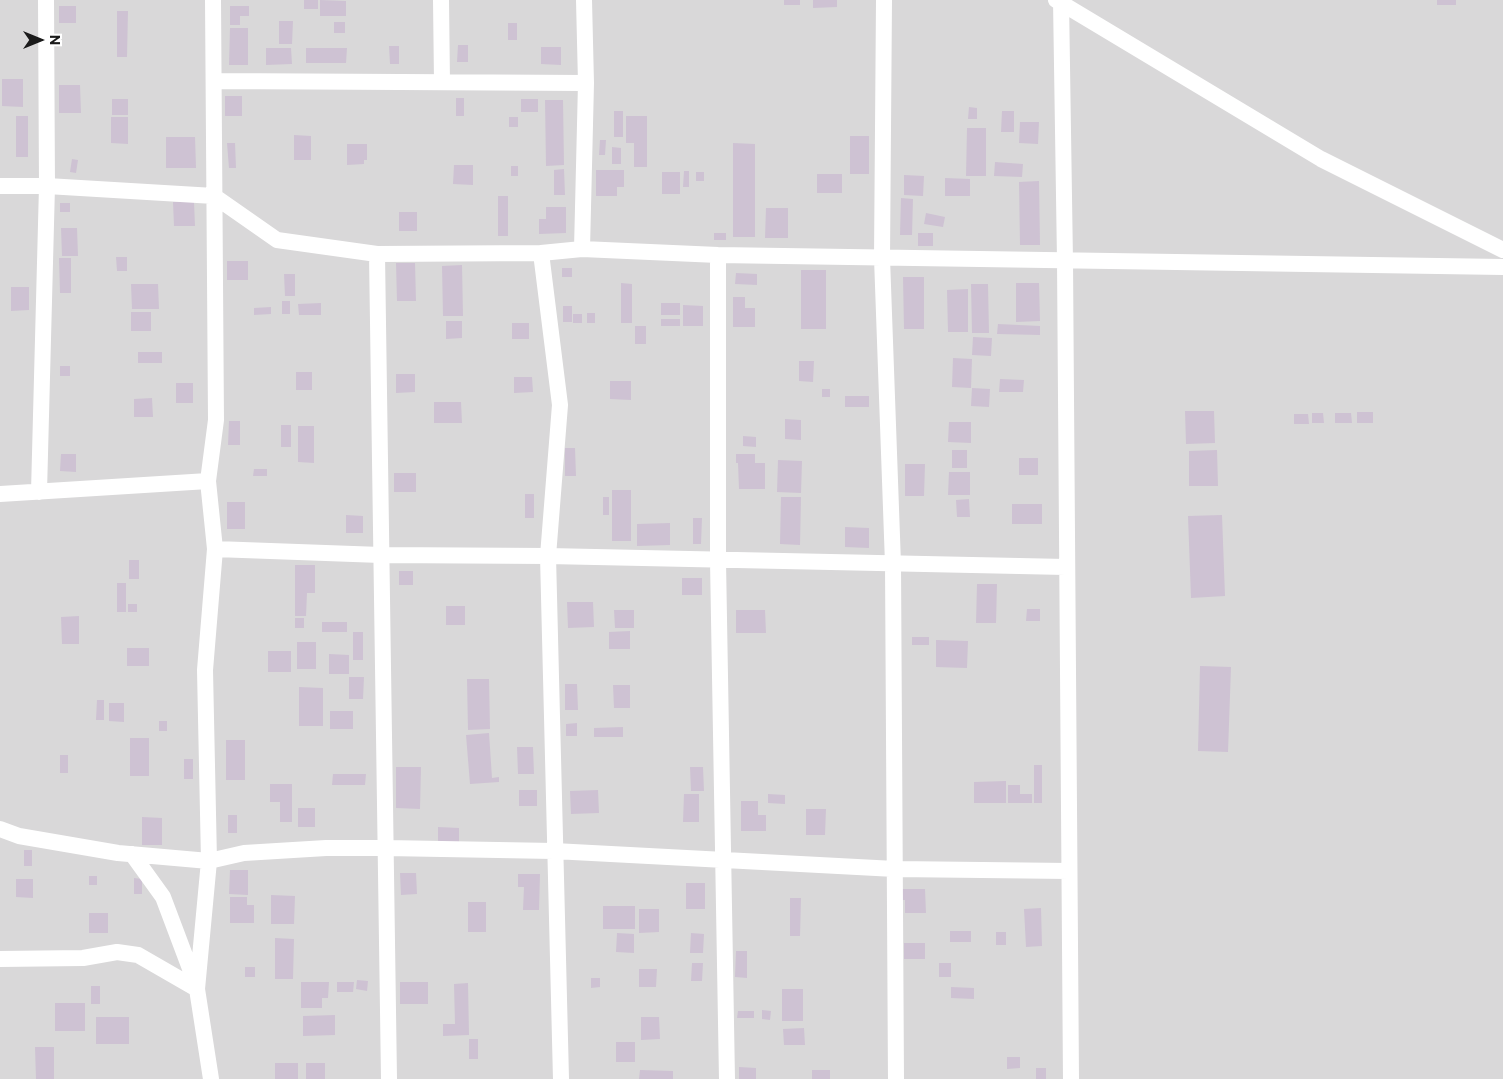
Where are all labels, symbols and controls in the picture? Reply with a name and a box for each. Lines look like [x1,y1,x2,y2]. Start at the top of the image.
north arrow [15,15,65,65]
text: N [47,35,64,45]

